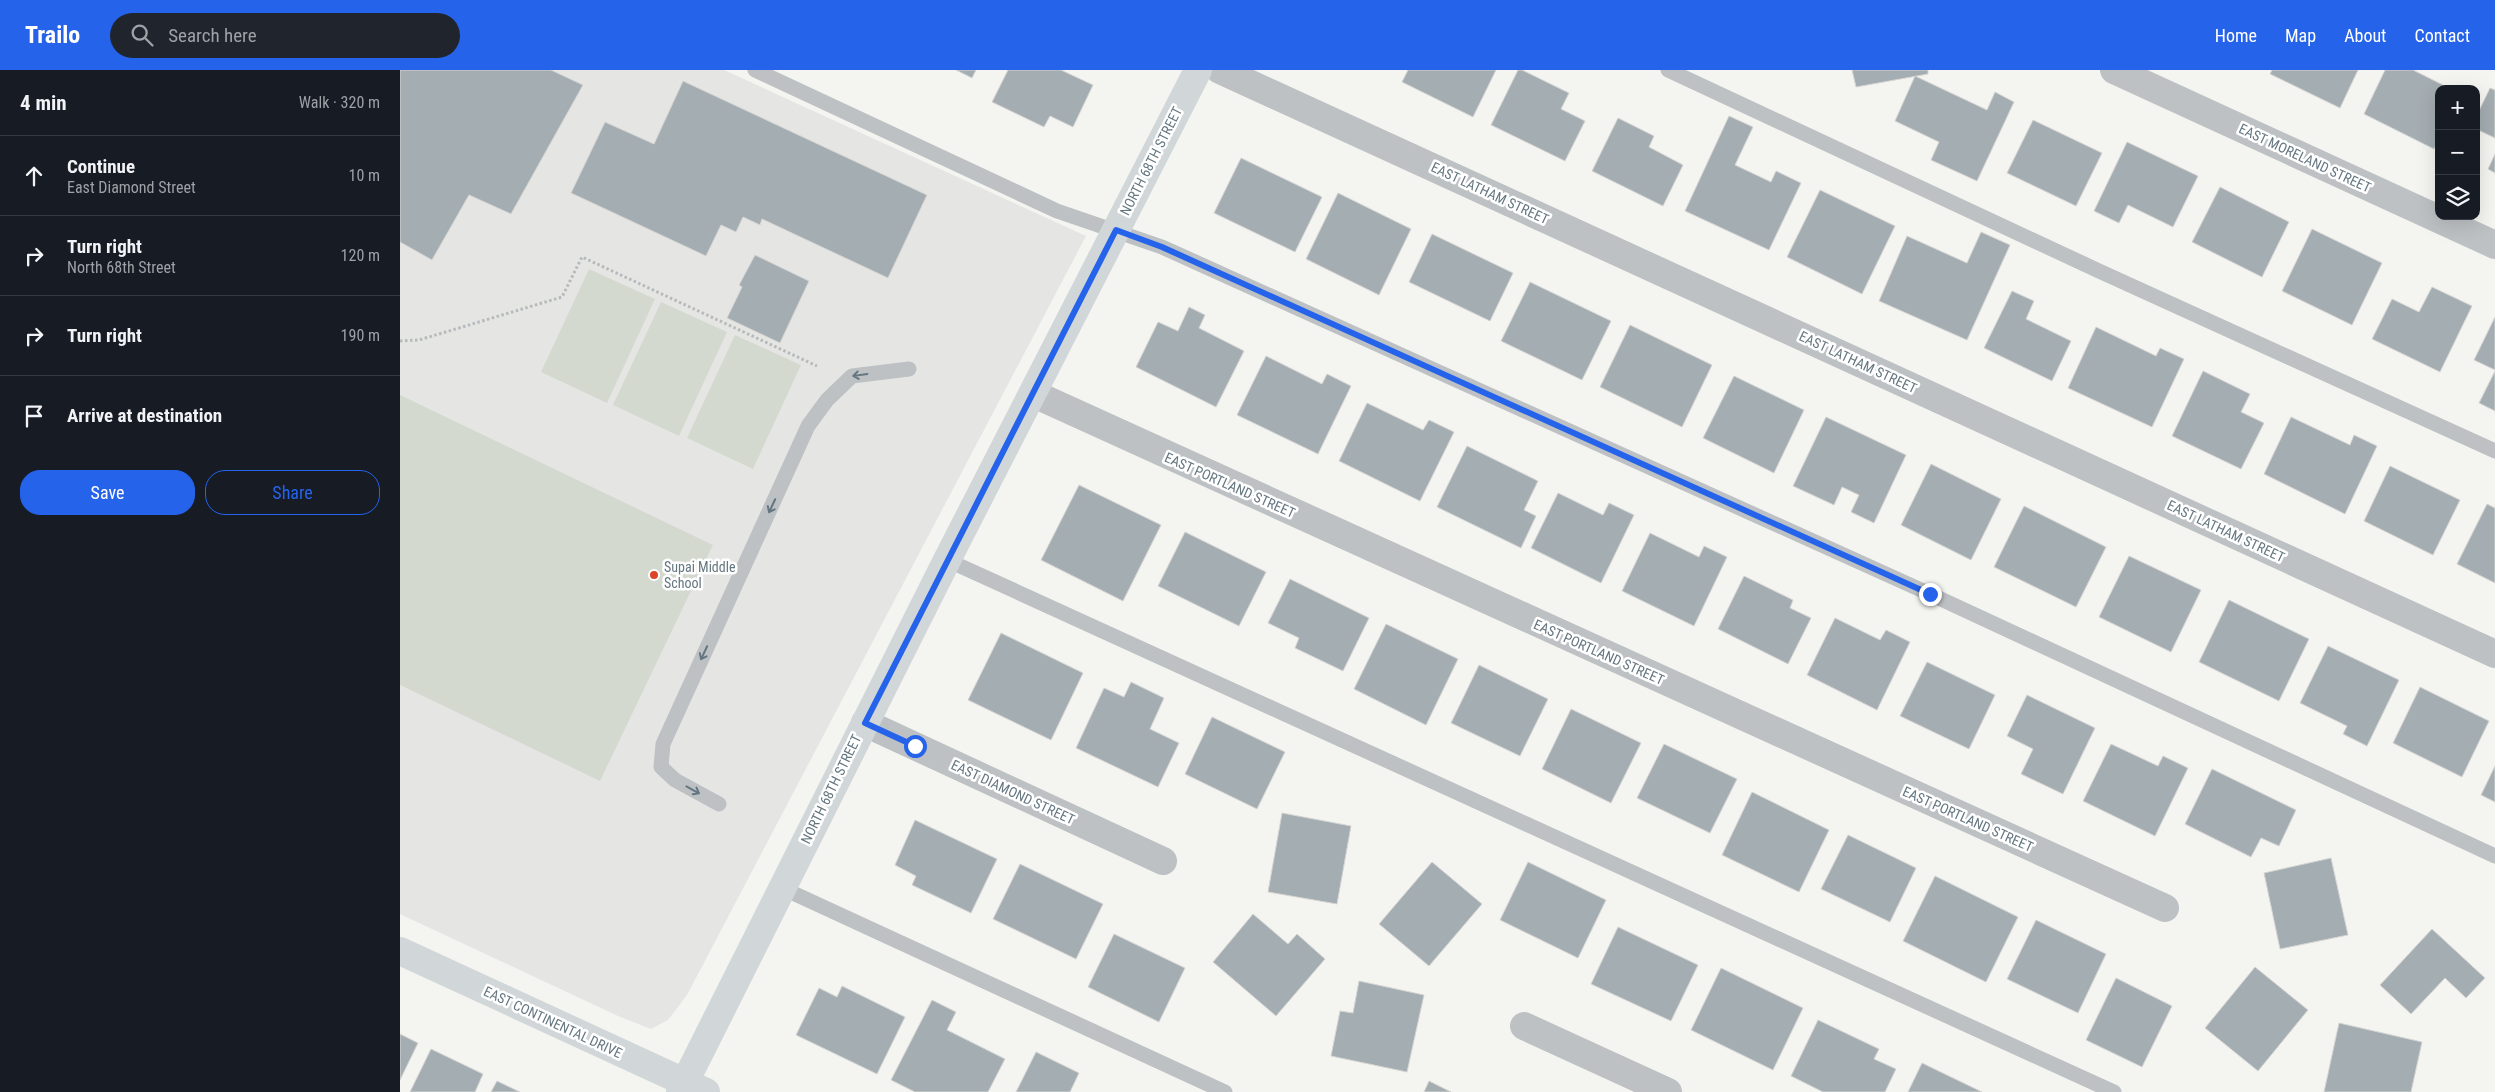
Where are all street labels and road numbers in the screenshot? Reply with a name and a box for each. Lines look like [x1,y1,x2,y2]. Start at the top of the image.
street label: NORTH 68TH STREET [1117,104,1185,218]
street label: EAST MORELAND STREET [2236,120,2374,196]
street label: EAST LATHAM STREET [1429,159,1551,227]
street label: EAST LATHAM STREET [1797,328,1919,396]
street label: EAST PORTLAND STREET [1162,449,1298,521]
street label: EAST LATHAM STREET [2165,497,2287,565]
street label: EAST PORTLAND STREET [1531,616,1667,688]
street label: NORTH 68TH STREET [798,732,864,846]
street label: EAST DIAMOND STREET [949,756,1077,828]
street label: EAST PORTLAND STREET [1900,783,2036,855]
street label: EAST CONTINENTAL DRIVE [481,983,625,1061]

